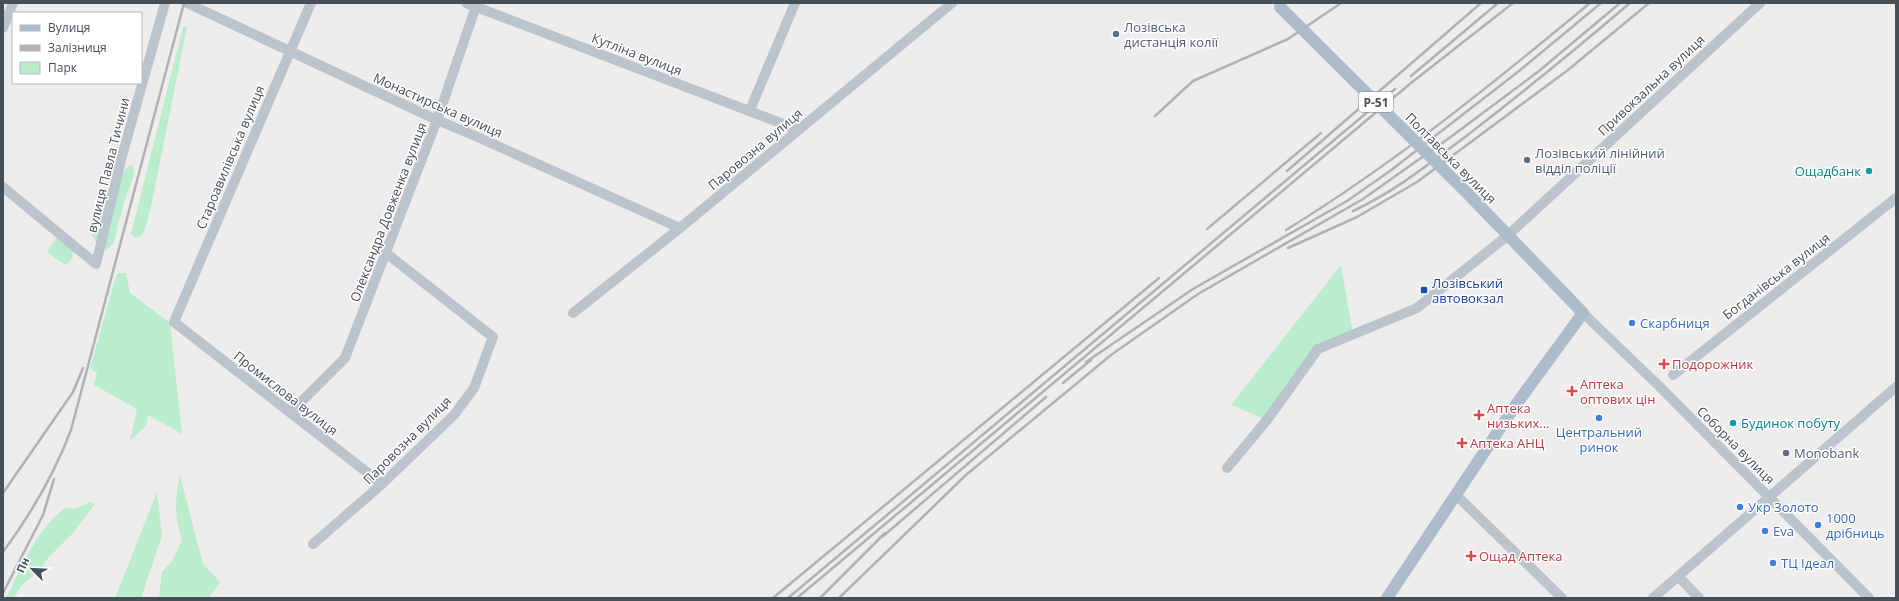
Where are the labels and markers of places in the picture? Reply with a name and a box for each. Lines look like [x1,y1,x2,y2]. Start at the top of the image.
place label: Лозівська дистанція колії [1124,18,1219,51]
marker: Лозівська дистанція колії [1111,29,1121,39]
place label: Лозівський лінійний відділ поліції [1535,144,1665,177]
marker: Лозівський лінійний відділ поліції [1522,155,1532,165]
place label: Ощадбанк [1795,162,1861,180]
marker: Ощадбанк [1864,166,1874,176]
place label: Лозівський автовокзал [1432,274,1504,307]
marker: Лозівський автовокзал [1419,285,1429,295]
place label: Скарбниця [1640,314,1710,332]
marker: Скарбниця [1627,318,1637,328]
place label: Подорожник [1672,355,1753,373]
marker: Подорожник [1659,359,1669,369]
place label: Аптека оптових цін [1580,375,1655,408]
marker: Аптека оптових цін [1567,386,1577,396]
place label: Аптека низьких... [1487,399,1549,432]
marker: Аптека низьких... [1474,410,1484,420]
marker: Центральний ринок [1594,413,1604,423]
place label: Будинок побуту [1741,414,1841,432]
marker: Будинок побуту [1728,418,1738,428]
place label: Центральний ринок [1556,423,1642,456]
place label: Аптека АНЦ [1470,434,1545,452]
marker: Аптека АНЦ [1457,438,1467,448]
place label: Monobank [1794,444,1859,462]
marker: Monobank [1781,448,1791,458]
place label: Укр Золото [1748,498,1819,516]
marker: Укр Золото [1735,502,1745,512]
place label: 1000 дрібниць [1826,509,1885,542]
marker: 1000 дрібниць [1813,520,1823,530]
place label: Eva [1773,522,1794,540]
marker: Eva [1760,526,1770,536]
place label: Ощад Аптека [1479,547,1563,565]
marker: Ощад Аптека [1466,551,1476,561]
place label: ТЦ Ідеал [1781,554,1834,572]
marker: ТЦ Ідеал [1768,558,1778,568]

